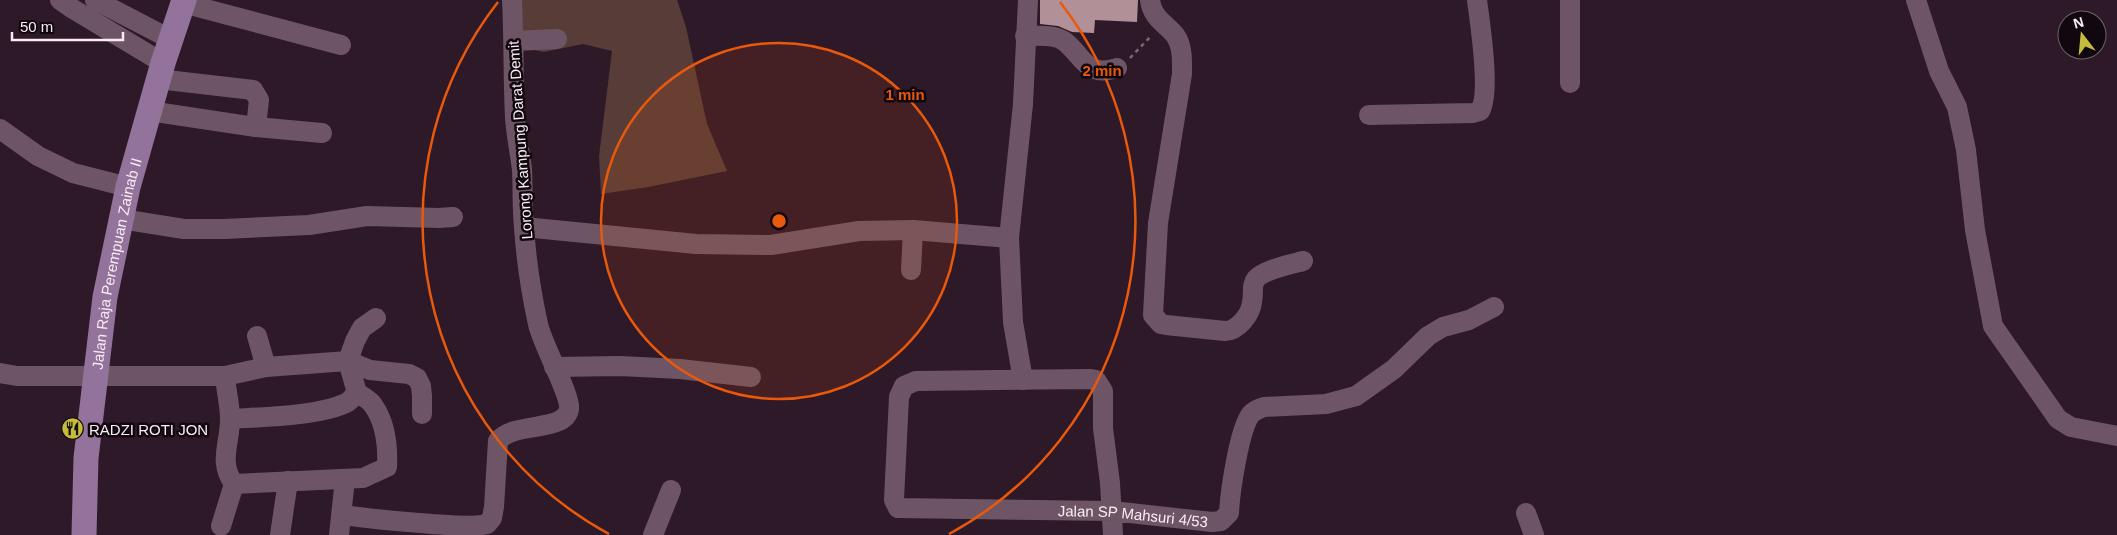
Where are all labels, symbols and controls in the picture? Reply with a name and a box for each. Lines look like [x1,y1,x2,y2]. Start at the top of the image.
scale bar [12,10,124,42]
north arrow [2057,10,2107,60]
text: N [2071,13,2085,32]
text: 50 m [20,18,53,35]
street label: Lorong Kampung Darat Demit [505,39,535,240]
text: 2 min [1082,62,1122,79]
text: 1 min [885,86,925,103]
street label: Jalan Raja Perempuan Zainab II [88,156,144,370]
centre of rings [770,212,788,230]
restaurant icon: RADZI ROTI JON [61,417,85,441]
place label: RADZI ROTI JON [89,421,208,438]
street label: Jalan SP Mahsuri 4/53 [1058,502,1209,530]

